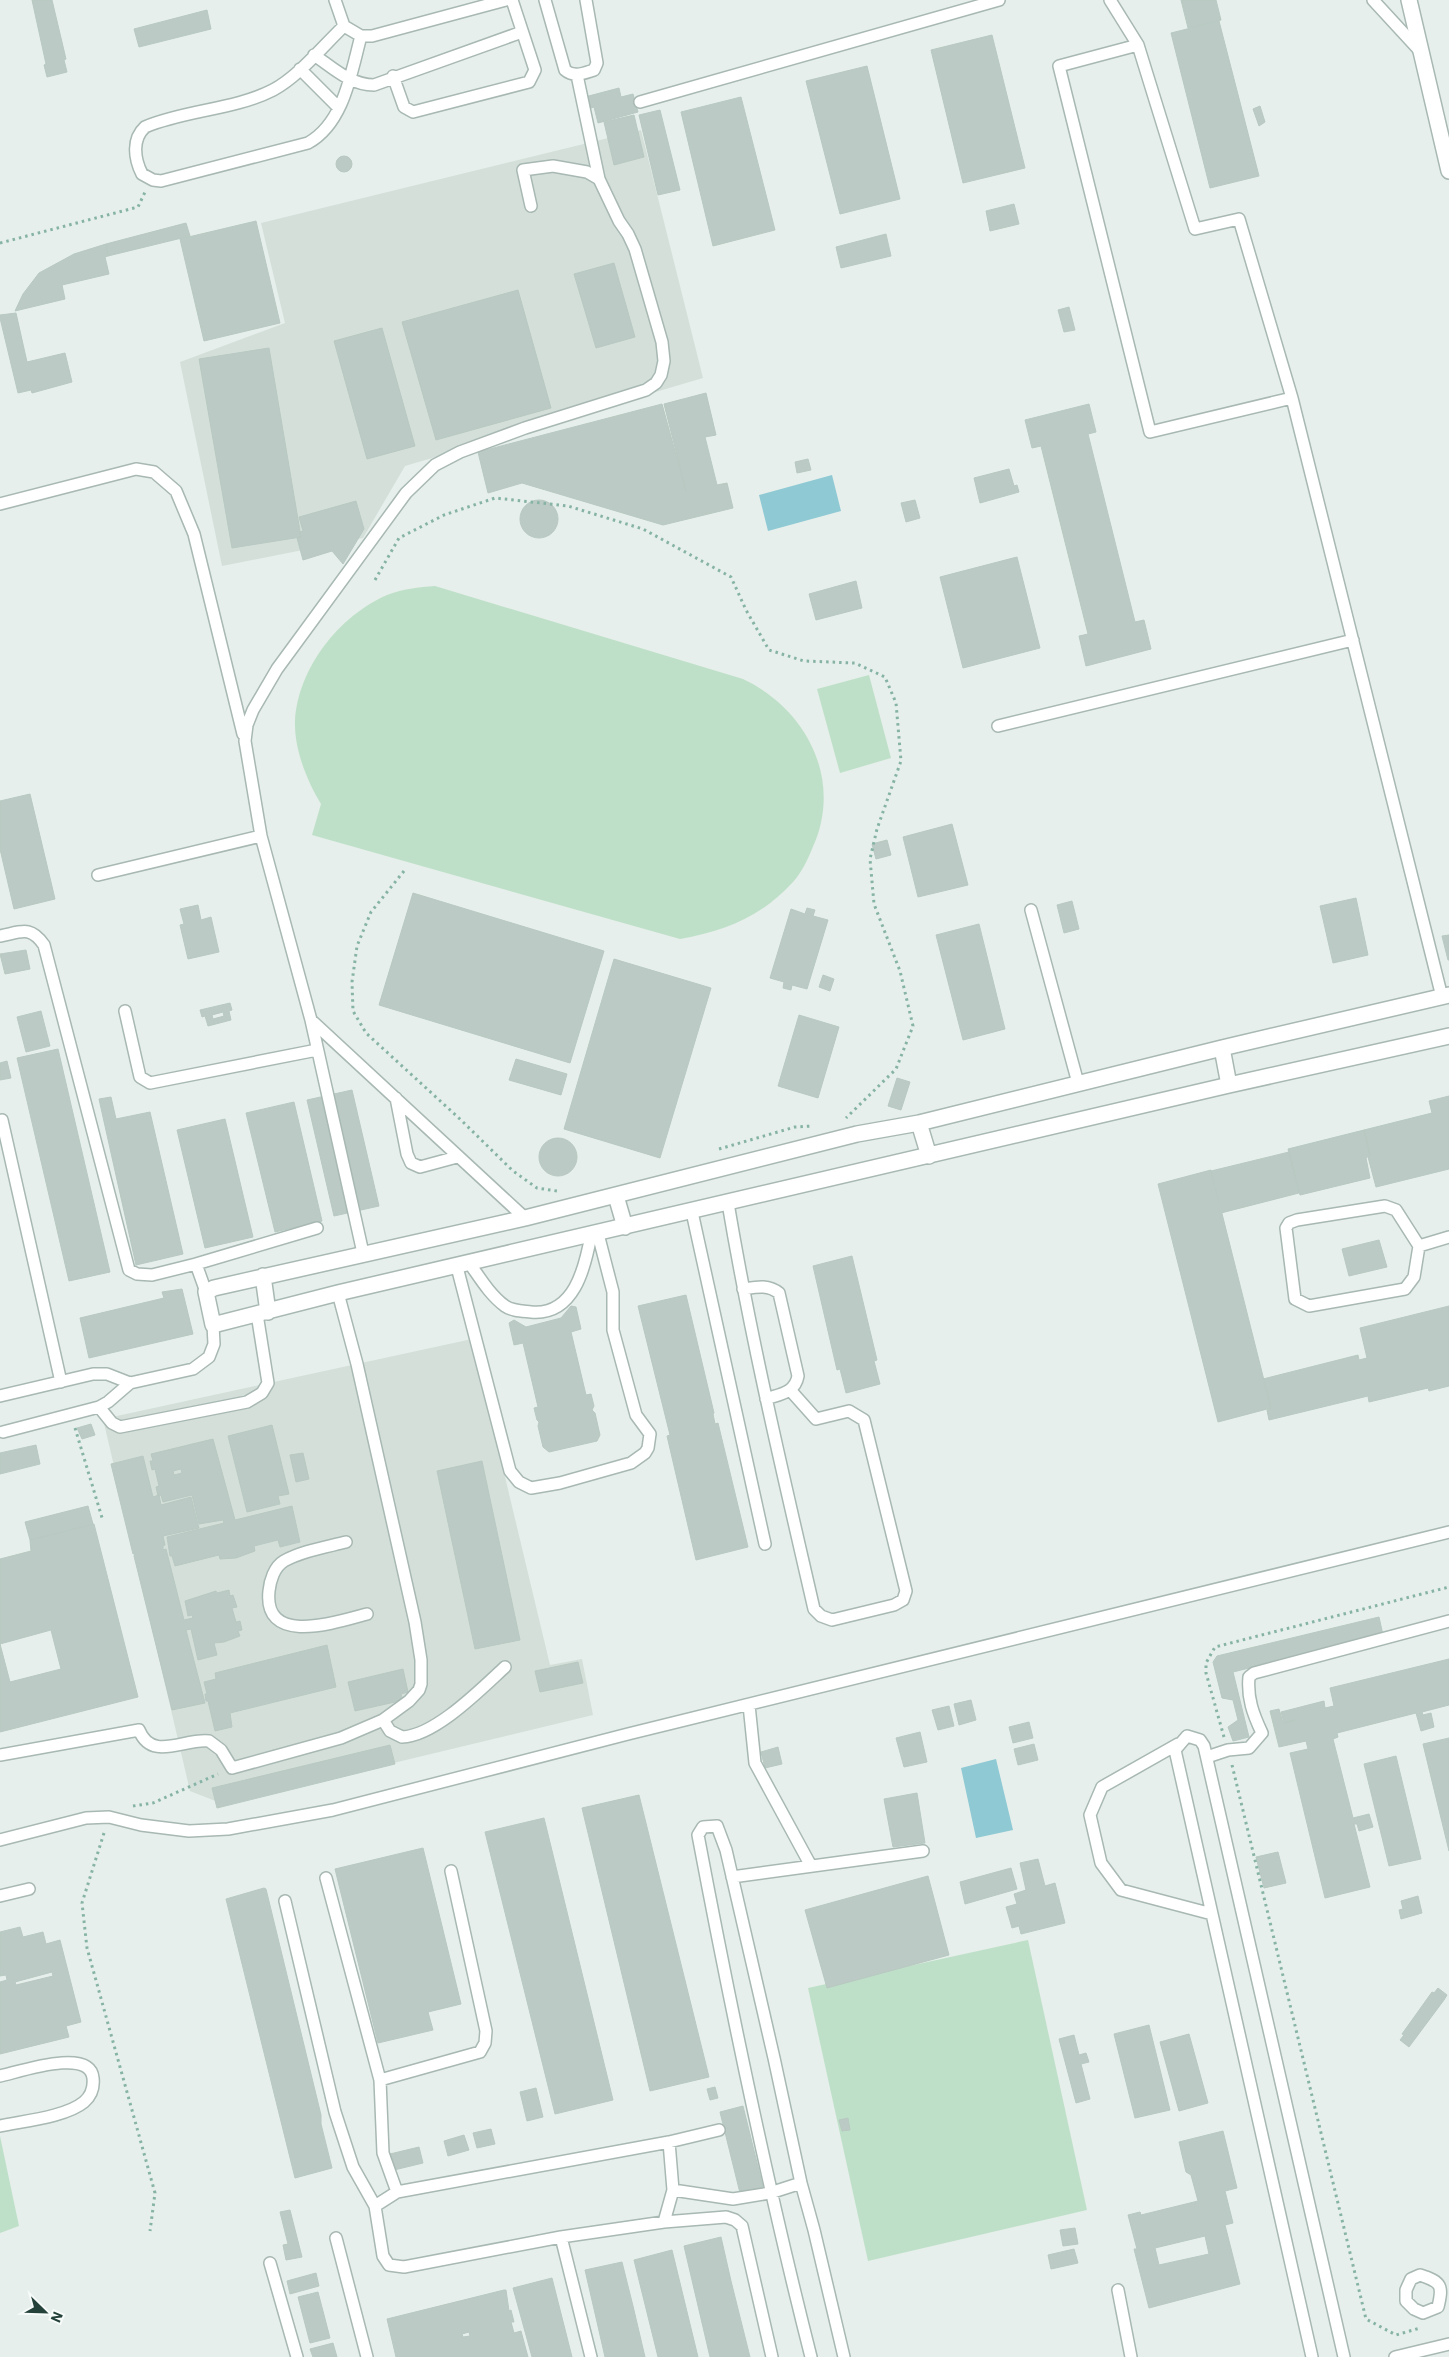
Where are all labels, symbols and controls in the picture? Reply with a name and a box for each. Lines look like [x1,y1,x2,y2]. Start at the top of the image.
north arrow [20,2287,70,2337]
text: N [47,2309,67,2325]

